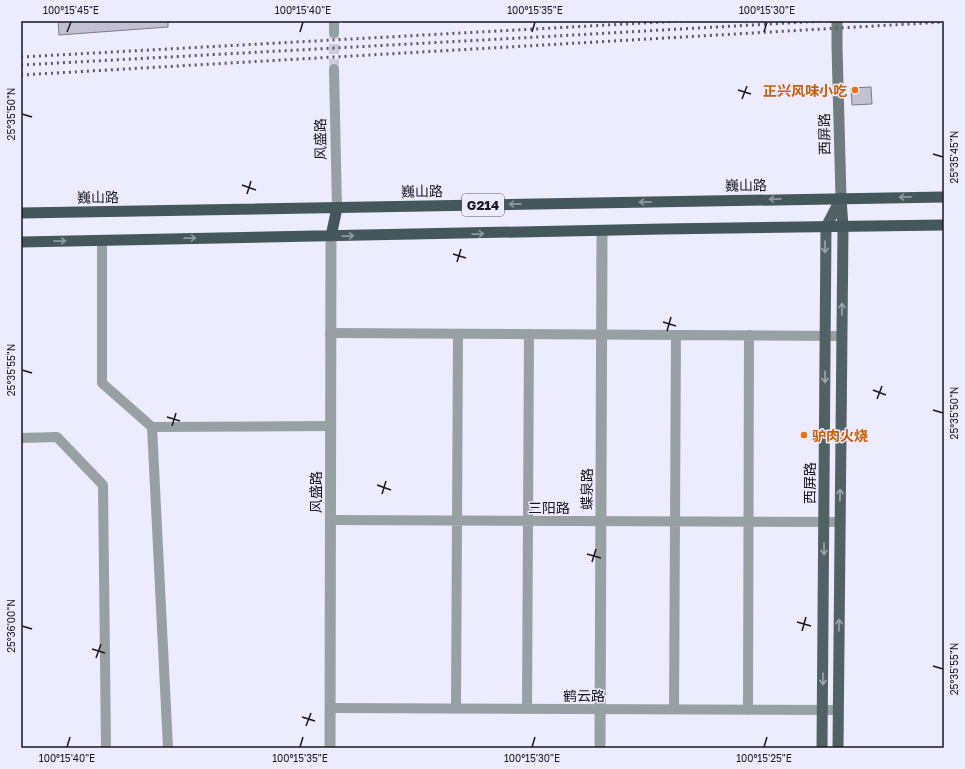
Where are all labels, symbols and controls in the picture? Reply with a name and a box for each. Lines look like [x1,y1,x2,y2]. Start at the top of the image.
text: 100°15'45"E [43,4,99,16]
text: 100°15'40"E [275,4,331,16]
text: 100°15'35"E [507,4,563,16]
text: 100°15'30"E [739,4,795,16]
place label: 正兴风味小吃 [763,82,847,99]
marker: 正兴风味小吃 [850,85,860,95]
text: 25°35'50"N [5,88,17,140]
street label: 西屏路 [815,113,833,155]
street label: 风盛路 [311,118,329,160]
text: 25°35'45"N [948,131,960,183]
street label: 巍山路 [725,176,767,194]
street label: 巍山路 [401,182,443,200]
street label: 巍山路 [77,188,119,206]
one-way arrow [899,193,912,201]
road number: G214 [462,194,504,216]
one-way arrow [769,195,782,203]
one-way arrow [639,198,652,205]
one-way arrow [509,201,522,208]
one-way arrow [471,230,484,237]
one-way arrow [341,232,354,240]
one-way arrow [183,234,196,242]
one-way arrow [53,237,66,245]
one-way arrow [821,240,829,253]
one-way arrow [838,303,846,316]
text: 25°35'55"N [5,344,17,396]
one-way arrow [821,370,829,383]
text: 25°35'50"N [948,387,960,439]
place label: 驴肉火烧 [812,427,868,444]
marker: 驴肉火烧 [799,430,809,440]
street label: 西屏路 [801,462,818,504]
street label: 蝶泉路 [578,468,595,510]
street label: 风盛路 [307,471,324,513]
one-way arrow [836,489,844,502]
street label: 三阳路 [528,499,570,516]
one-way arrow [820,542,828,555]
text: 25°36'00"N [5,599,17,653]
one-way arrow [835,619,843,632]
text: 25°35'55"N [948,643,960,695]
one-way arrow [819,672,827,685]
street label: 鹤云路 [563,687,605,704]
text: 100°15'40"E [39,752,95,764]
text: 100°15'35"E [272,752,328,764]
text: 100°15'30"E [504,752,560,764]
text: 100°15'25"E [736,752,792,764]

